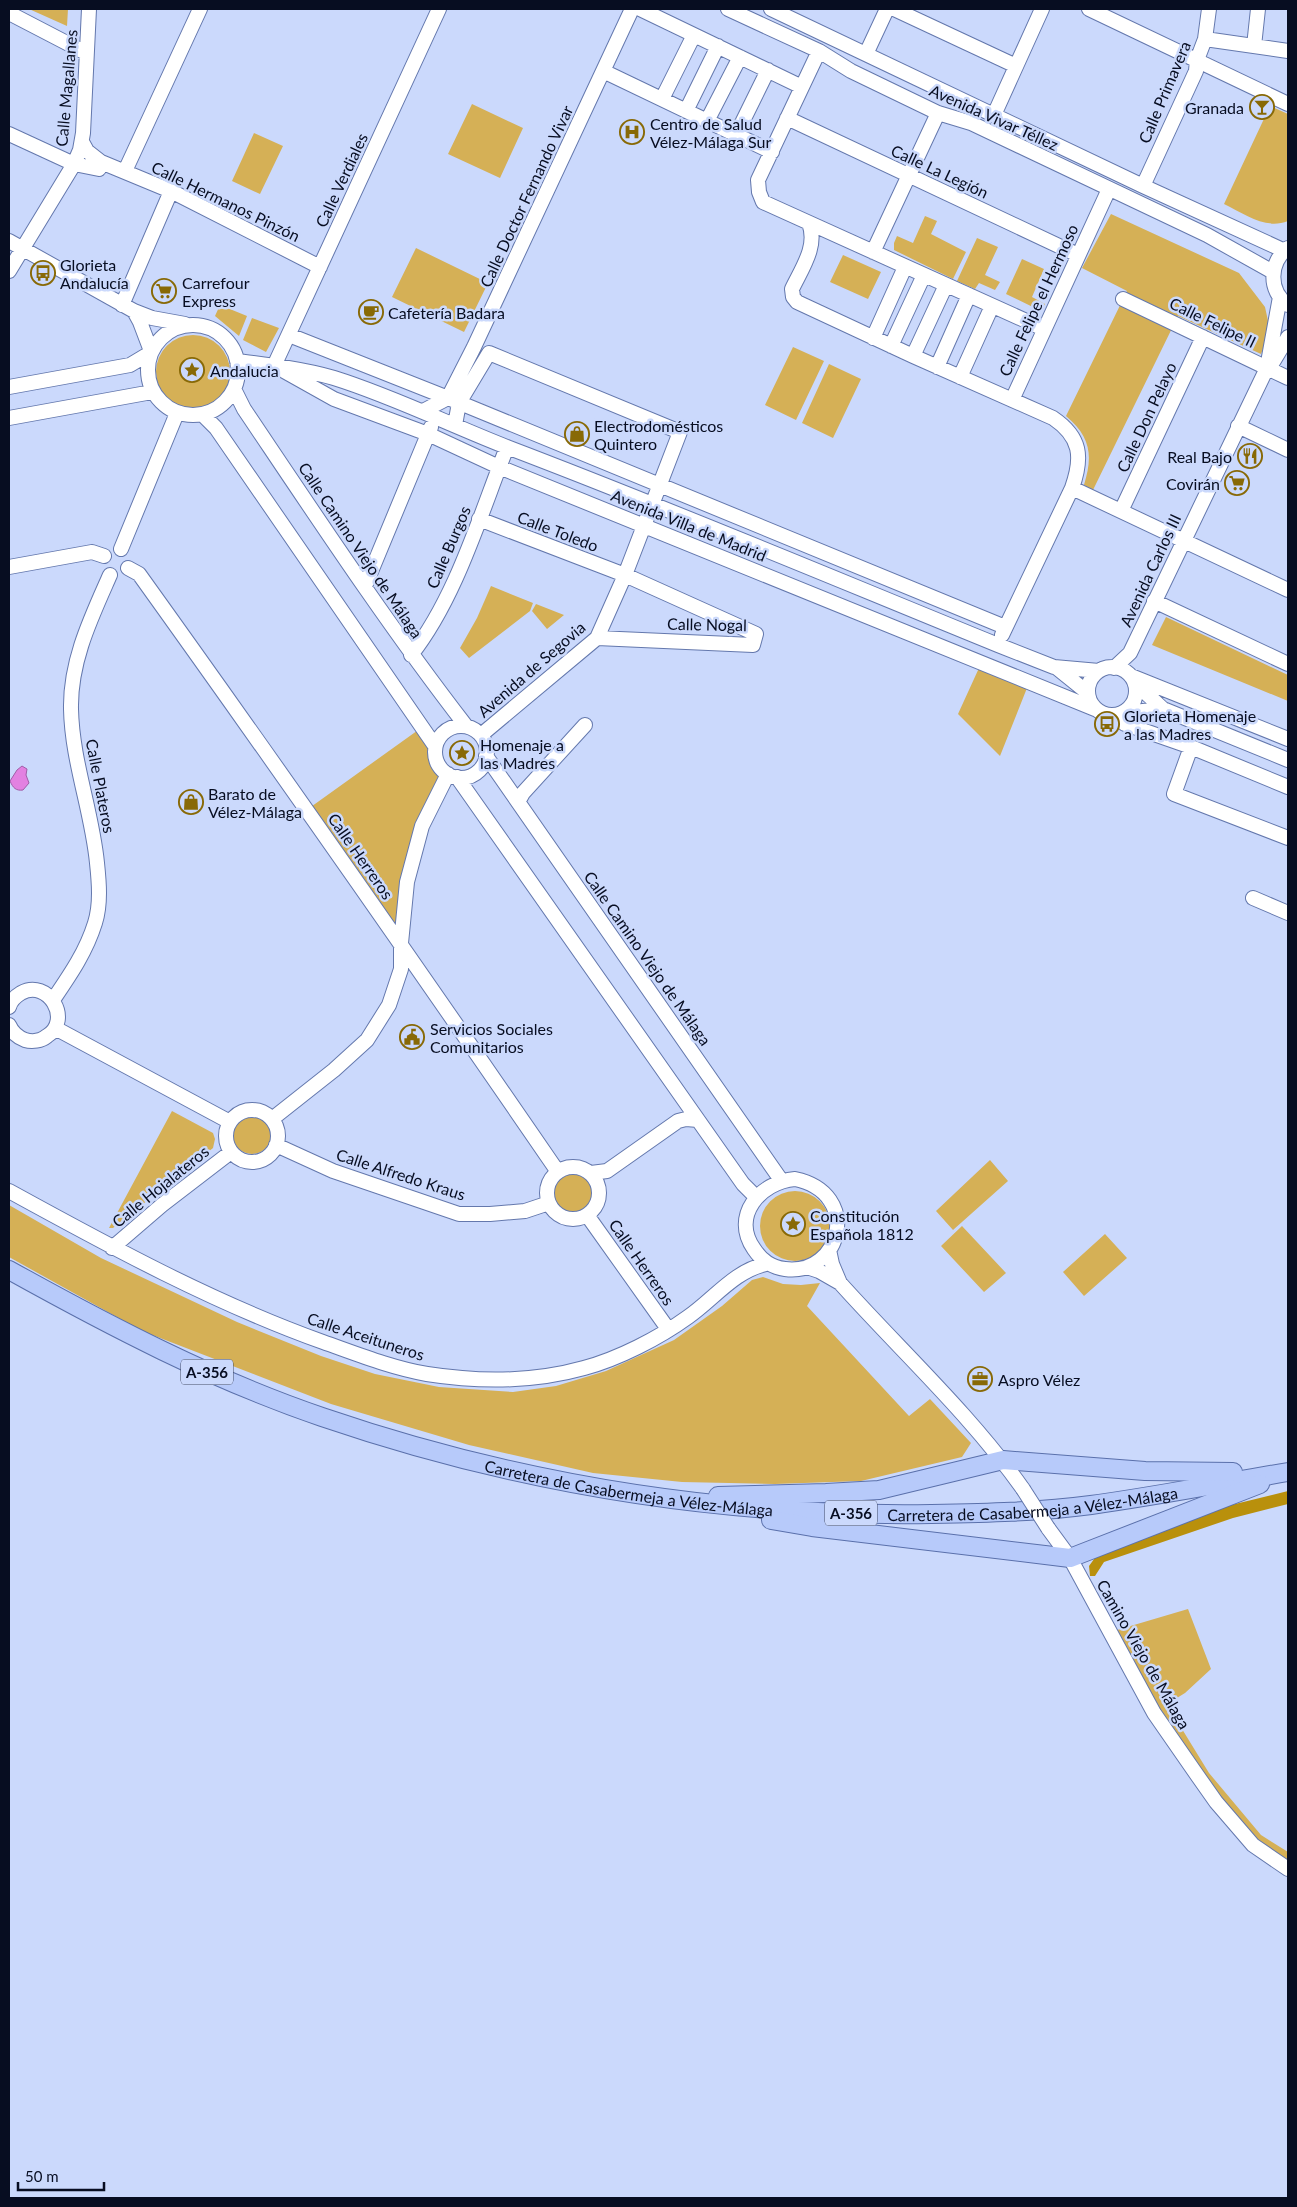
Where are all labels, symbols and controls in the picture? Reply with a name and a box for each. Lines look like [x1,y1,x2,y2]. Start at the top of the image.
street label: Calle Magallanes [51,29,81,147]
street label: Calle Primavera [1134,38,1194,146]
street label: Avenida Vivar Téllez [927,80,1061,154]
bar icon: Granada [1249,94,1275,120]
place label: Granada [1185,98,1244,117]
street label: Calle Doctor Fernando Vivar [475,102,577,290]
place label: Centro de Salud Vélez-Málaga Sur [650,114,771,151]
hospital icon: Centro de Salud Vélez-Málaga Sur [619,119,645,145]
street label: Calle Verdiales [311,130,371,230]
street label: Calle La Legión [888,140,992,202]
street label: Calle Hermanos Pinzón [149,157,303,245]
street label: Calle Felipe el Hermoso [994,221,1082,379]
place label: Glorieta Andalucía [60,255,129,292]
bus stop icon: Glorieta Andalucía [30,260,56,286]
place label: Carrefour Express [182,273,250,310]
supermarket icon: Carrefour Express [151,278,177,304]
street label: Calle Felipe II [1167,293,1259,351]
cafe icon: Cafetería Badara [358,299,384,325]
place label: Cafetería Badara [388,303,505,322]
place icon: Andalucia [179,357,205,383]
street label: Calle Don Pelayo [1112,359,1180,475]
place label: Andalucia [210,361,279,380]
place label: Electrodomésticos Quintero [594,416,723,453]
shop icon: Electrodomésticos Quintero [564,421,590,447]
restaurant icon: Real Bajo [1237,443,1263,469]
place label: Real Bajo [1167,447,1232,466]
street label: Calle Camino Viejo de Málaga [295,458,427,642]
supermarket icon: Covirán [1224,470,1250,496]
place label: Covirán [1166,474,1220,493]
street label: Avenida Villa de Madrid [609,485,769,565]
street label: Calle Burgos [422,503,474,591]
street label: Calle Toledo [515,507,601,555]
street label: Avenida Carlos III [1116,511,1184,629]
street label: Calle Nogal [667,614,747,634]
street label: Avenida de Segovia [473,617,589,721]
place label: Glorieta Homenaje a las Madres [1124,706,1256,743]
bus stop icon: Glorieta Homenaje a las Madres [1094,711,1120,737]
place label: Homenaje a las Madres [480,735,564,772]
street label: Calle Plateros [83,737,119,835]
place icon: Homenaje a las Madres [449,740,475,766]
place label: Barato de Vélez-Málaga [208,784,302,821]
shop icon: Barato de Vélez-Málaga [178,789,204,815]
street label: Calle Herreros [324,809,398,903]
street label: Calle Camino Viejo de Málaga [581,867,715,1049]
place label: Servicios Sociales Comunitarios [430,1019,553,1056]
public building icon: Servicios Sociales Comunitarios [399,1024,425,1050]
street label: Calle Hojalateros [108,1141,212,1231]
street label: Calle Alfredo Kraus [334,1144,468,1204]
place label: Constitución Española 1812 [810,1206,914,1243]
place icon: Constitución Española 1812 [780,1211,806,1237]
street label: Calle Herreros [605,1215,679,1309]
street label: Calle Aceituneros [305,1308,427,1364]
road number: A-356 [181,1360,233,1384]
office icon: Aspro Vélez [967,1366,993,1392]
place label: Aspro Vélez [998,1370,1080,1389]
street label: Carretera de Casabermeja a Vélez-Málaga [483,1455,774,1519]
street label: Carretera de Casabermeja a Vélez-Málaga [887,1482,1179,1524]
road number: A-356 [825,1500,877,1526]
street label: Camino Viejo de Málaga [1093,1576,1195,1732]
scale bar [18,2160,104,2192]
text: 50 m [25,2167,59,2185]

